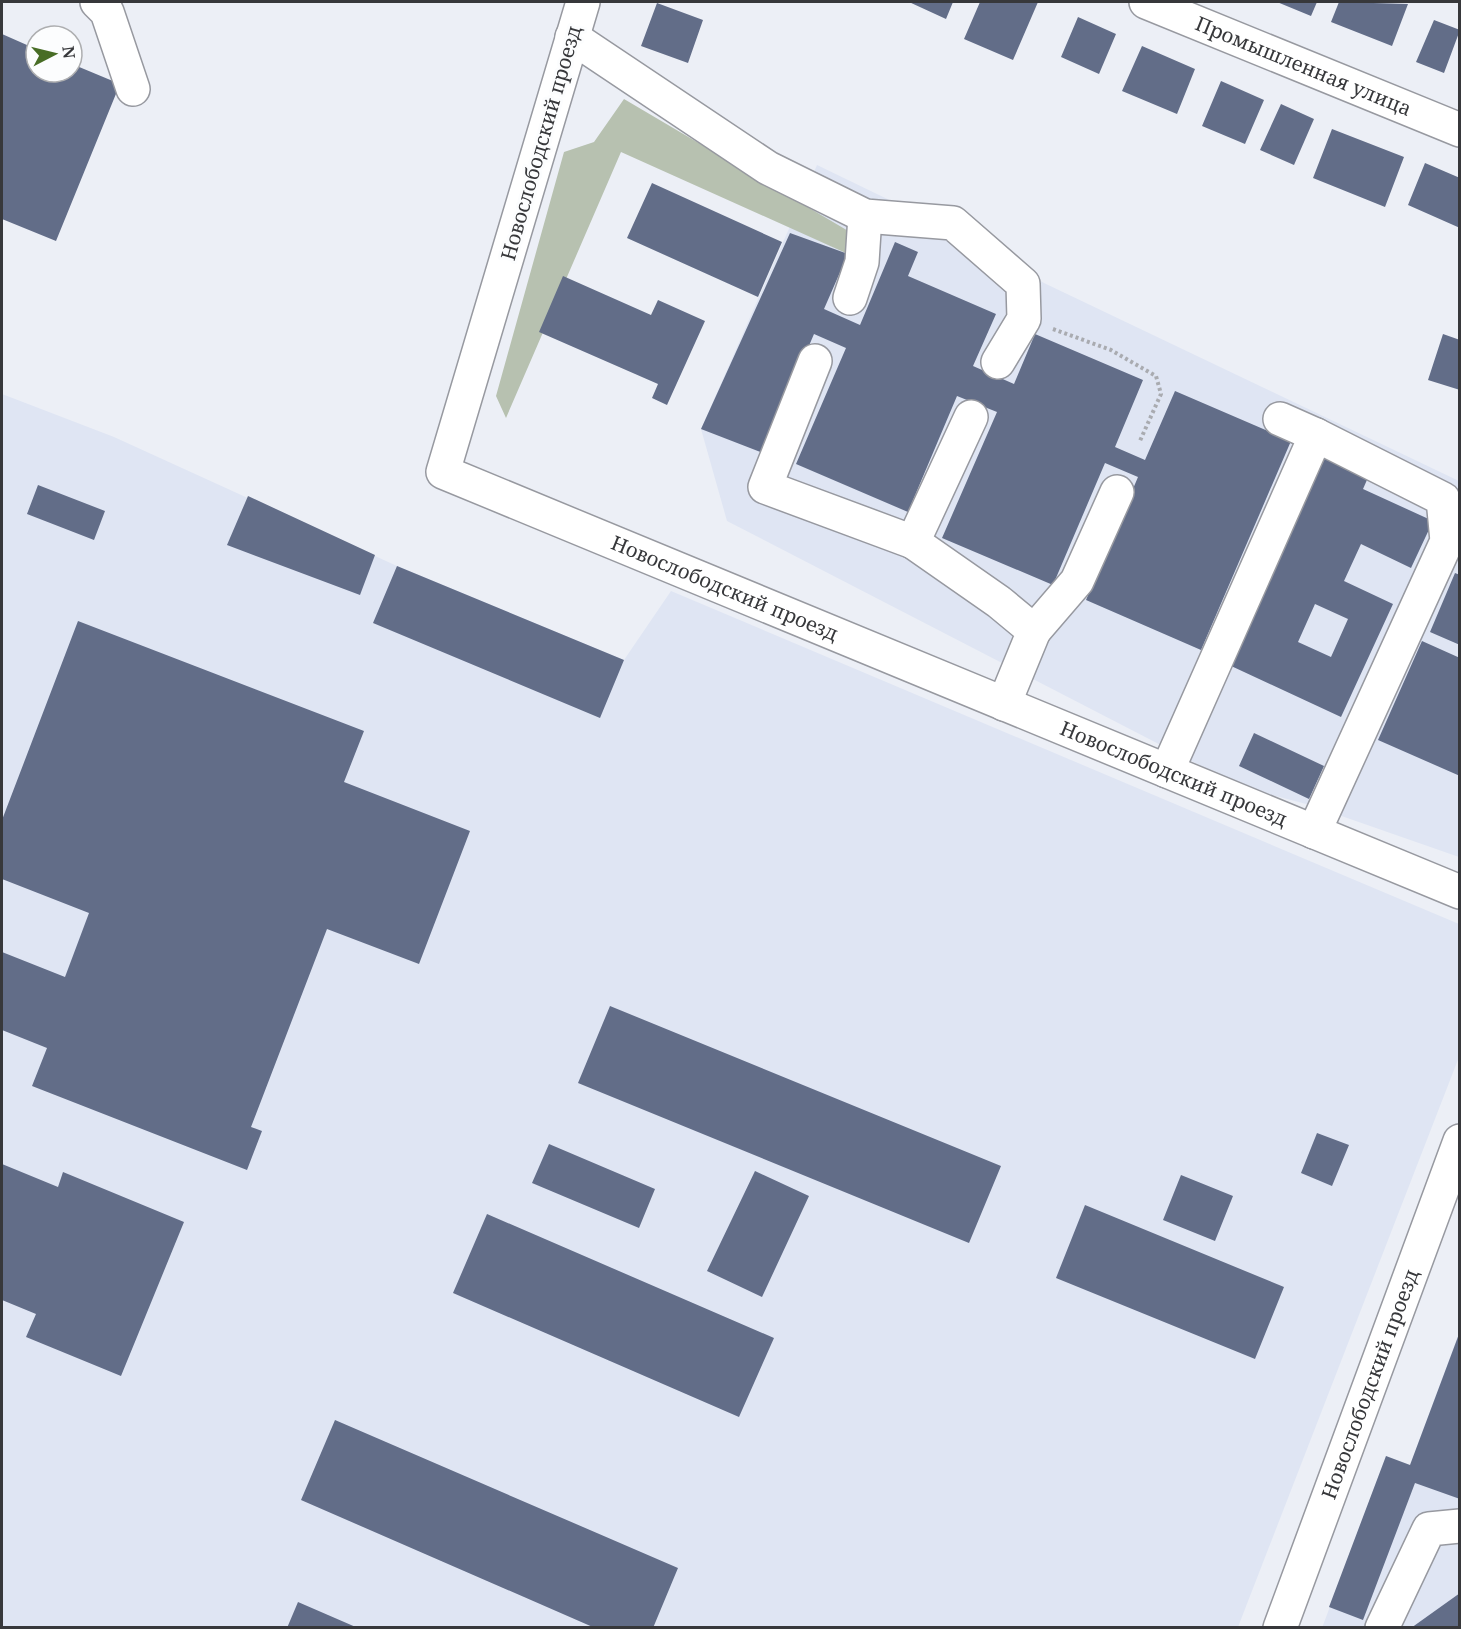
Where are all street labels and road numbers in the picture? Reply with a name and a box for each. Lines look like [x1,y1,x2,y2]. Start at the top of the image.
street label: Промышленная улица [1191,10,1416,122]
street label: Новослободский проезд [494,22,587,263]
street label: Новослободский проезд [607,529,842,647]
street label: Новослободский проезд [1056,714,1292,832]
street label: Новослободский проезд [1315,1265,1425,1503]

